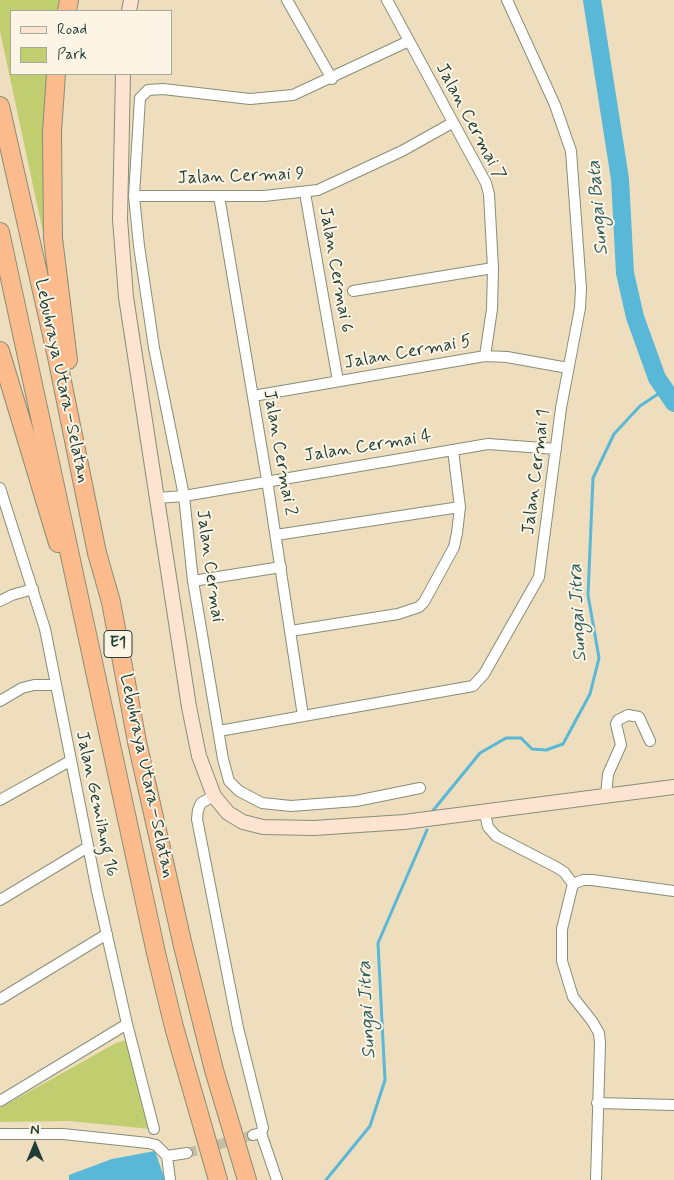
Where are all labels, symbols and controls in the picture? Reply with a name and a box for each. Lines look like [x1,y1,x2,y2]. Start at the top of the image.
legend [10,10,172,75]
text: Road [57,20,87,40]
text: Park [57,45,87,65]
street label: Jalan Cermai 7 [430,60,510,184]
water label: Sungai Bata [583,160,615,256]
street label: Jalan Cermai 9 [177,164,305,190]
street label: Jalan Cermai 6 [313,205,357,335]
street label: Lebuhraya Utara–Selatan [29,277,93,485]
street label: Jalan Cermai 5 [343,331,473,375]
street label: Jalan Cermai 2 [257,389,301,517]
street label: Jalan Cermai 1 [519,408,555,536]
street label: Jalan Cermai 4 [303,426,433,468]
street label: Jalan Cermai [190,508,228,624]
water label: Sungai Jitra [565,563,593,663]
road number: E1 [104,630,132,658]
street label: Lebuhraya Utara–Selatan [114,672,178,880]
street label: Jalan Gemilang 16 [70,729,122,879]
water label: Sungai Jitra [354,960,382,1060]
north arrow [10,1120,60,1170]
text: N [30,1121,40,1139]

